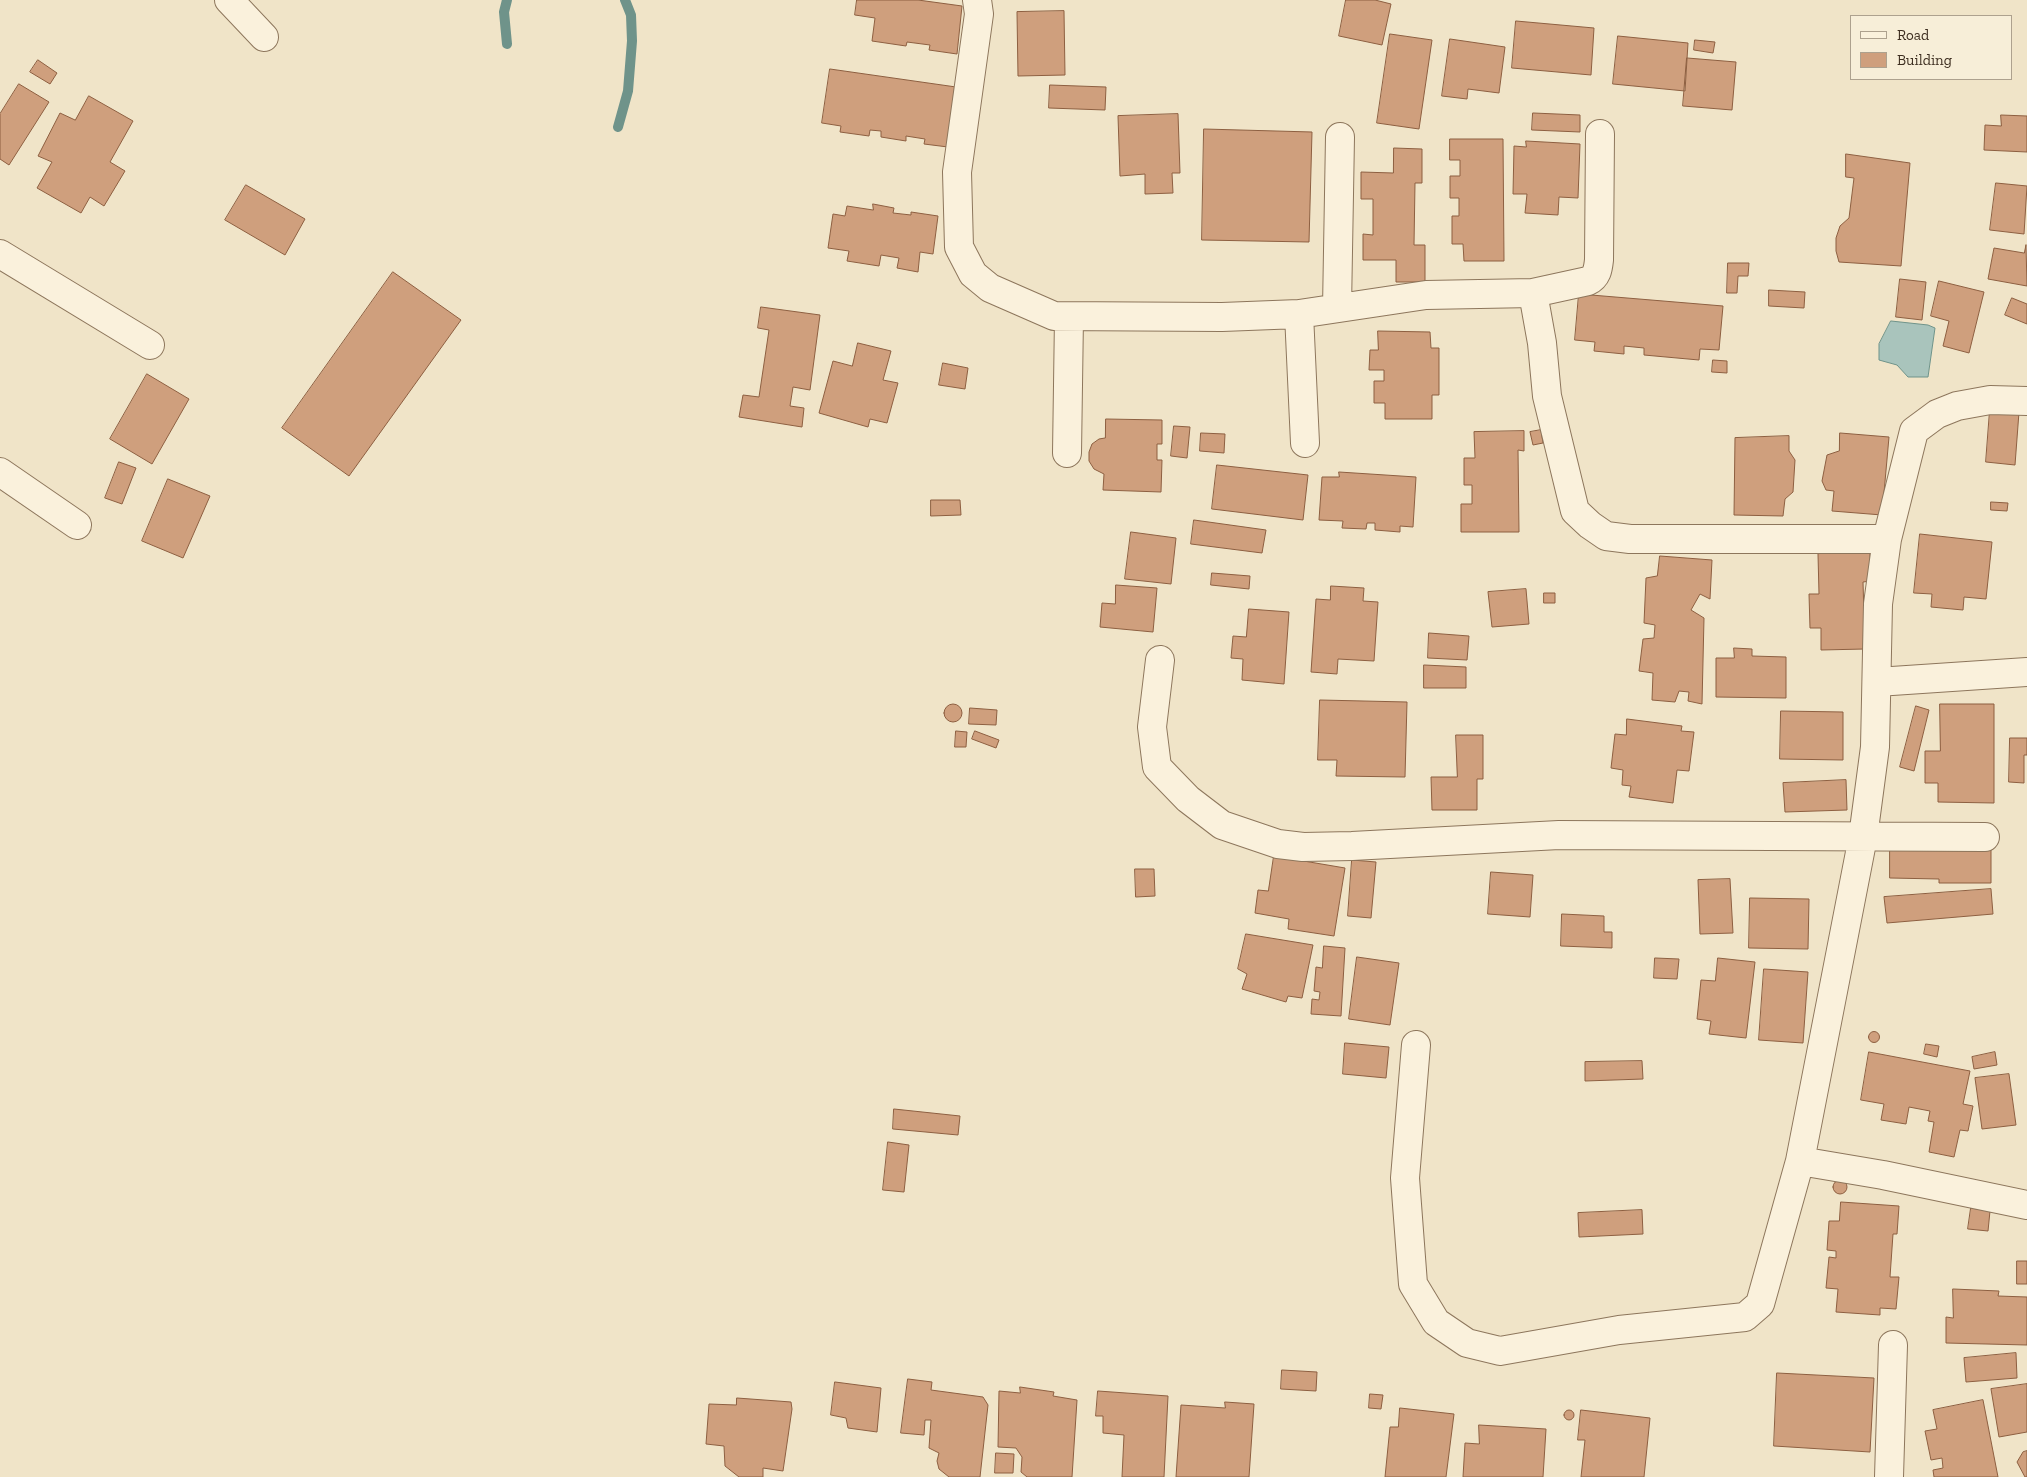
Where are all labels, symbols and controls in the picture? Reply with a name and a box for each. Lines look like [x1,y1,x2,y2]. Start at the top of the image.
legend [1850,15,2012,80]
text: Road [1897,26,1929,44]
text: Building [1897,51,1952,69]

